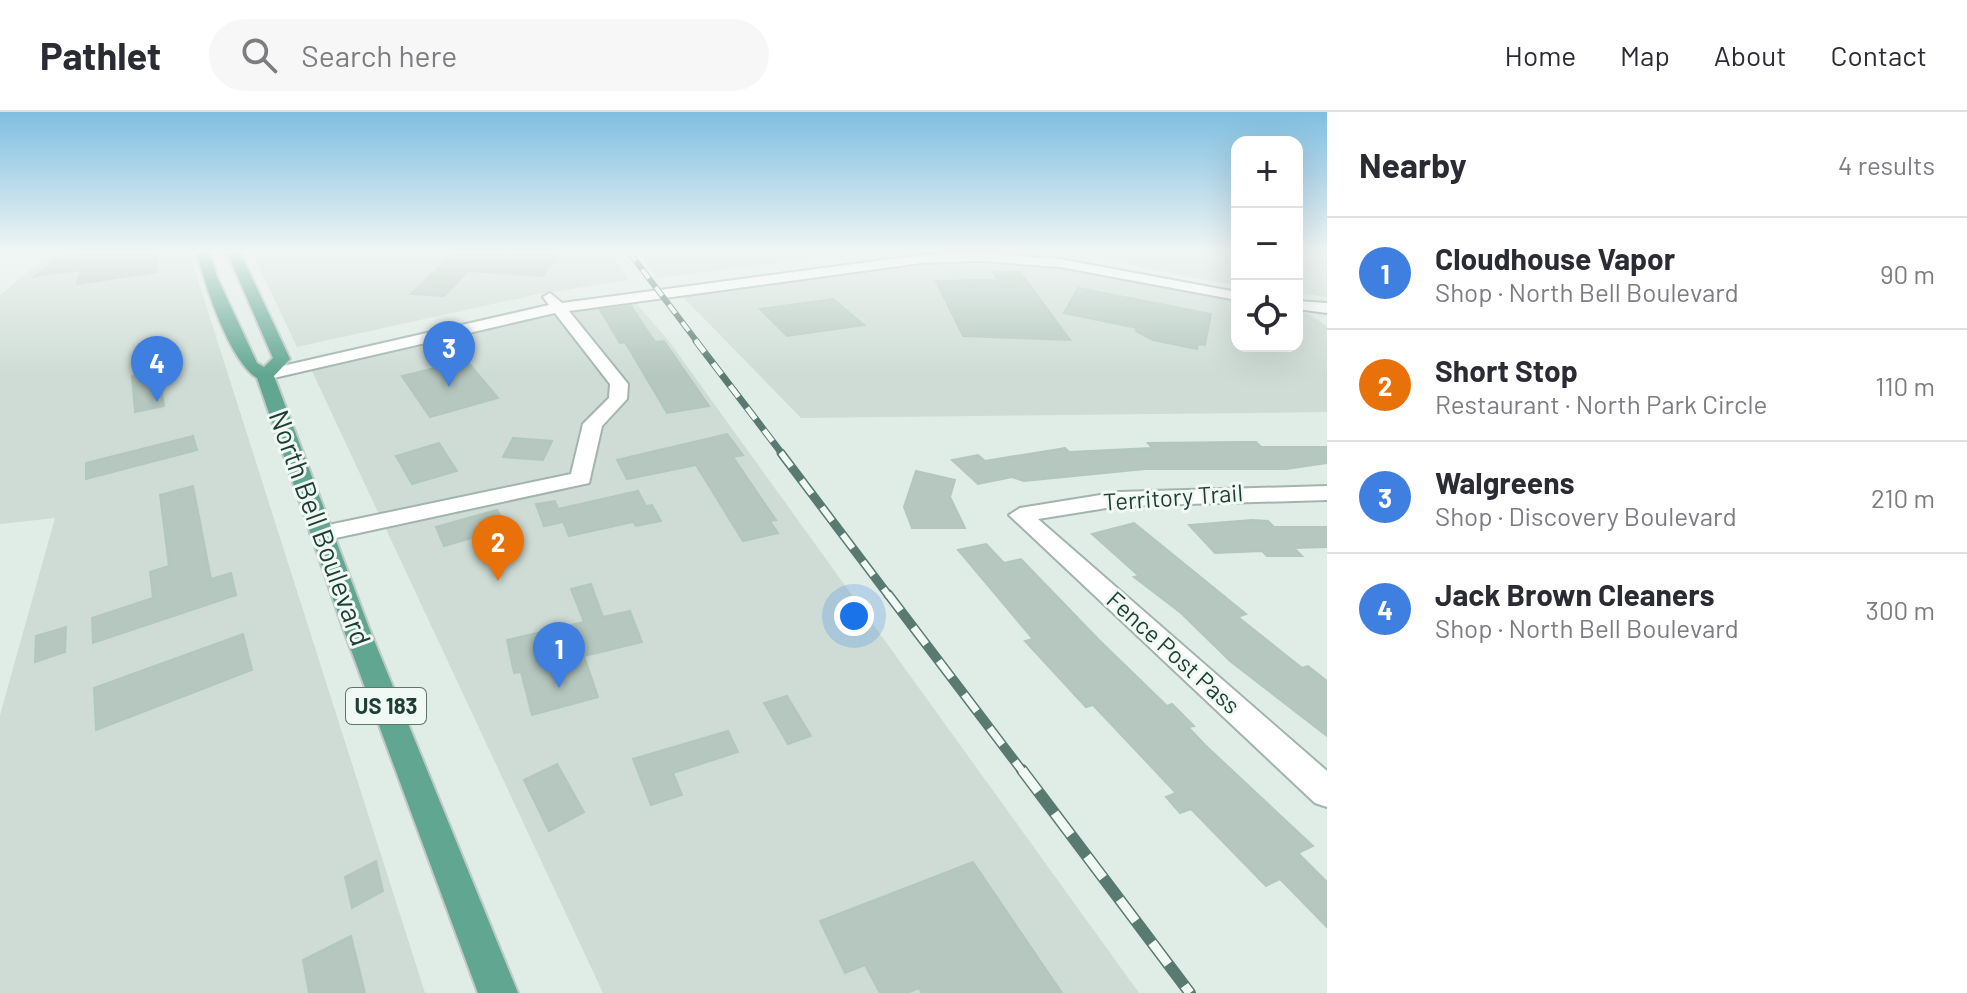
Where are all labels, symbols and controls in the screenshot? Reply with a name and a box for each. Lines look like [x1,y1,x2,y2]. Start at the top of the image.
search box [209,19,769,91]
text: Pathlet [40,32,161,78]
icon: search [237,33,281,77]
text: Search here [301,37,457,73]
text: Home [1505,38,1576,72]
text: Map [1620,38,1670,72]
text: About [1714,38,1786,72]
text: Contact [1830,38,1927,72]
map controls [1231,136,1303,352]
button: + [1231,136,1303,208]
text: Nearby [1359,144,1467,185]
text: 4 results [1838,149,1935,180]
button: − [1231,208,1303,280]
text: Cloudhouse Vapor [1435,240,1675,276]
text: 1 [1380,258,1390,289]
text: 90 m [1880,258,1935,289]
text: Shop · North Bell Boulevard [1435,276,1739,307]
button: locate [1231,280,1303,352]
pin: 3 [423,321,475,387]
pin: 4 [131,336,183,402]
text: Short Stop [1435,352,1578,388]
text: 2 [1378,370,1392,401]
text: 110 m [1875,370,1935,401]
text: Restaurant · North Park Circle [1435,388,1767,419]
street label: North Bell Boulevard [263,405,379,650]
text: Walgreens [1435,464,1575,500]
street label: Territory Trail [1102,477,1244,516]
text: 3 [1378,482,1392,513]
text: 210 m [1871,482,1935,513]
text: Shop · Discovery Boulevard [1435,500,1737,531]
pin: 2 [472,515,524,581]
text: Jack Brown Cleaners [1435,576,1715,612]
street label: Fence Post Pass [1101,584,1247,719]
text: 4 [1377,594,1393,625]
text: 300 m [1866,594,1935,625]
your location [834,596,874,636]
text: Shop · North Bell Boulevard [1435,612,1739,643]
pin: 1 [533,622,585,688]
road number: US 183 [346,688,426,724]

